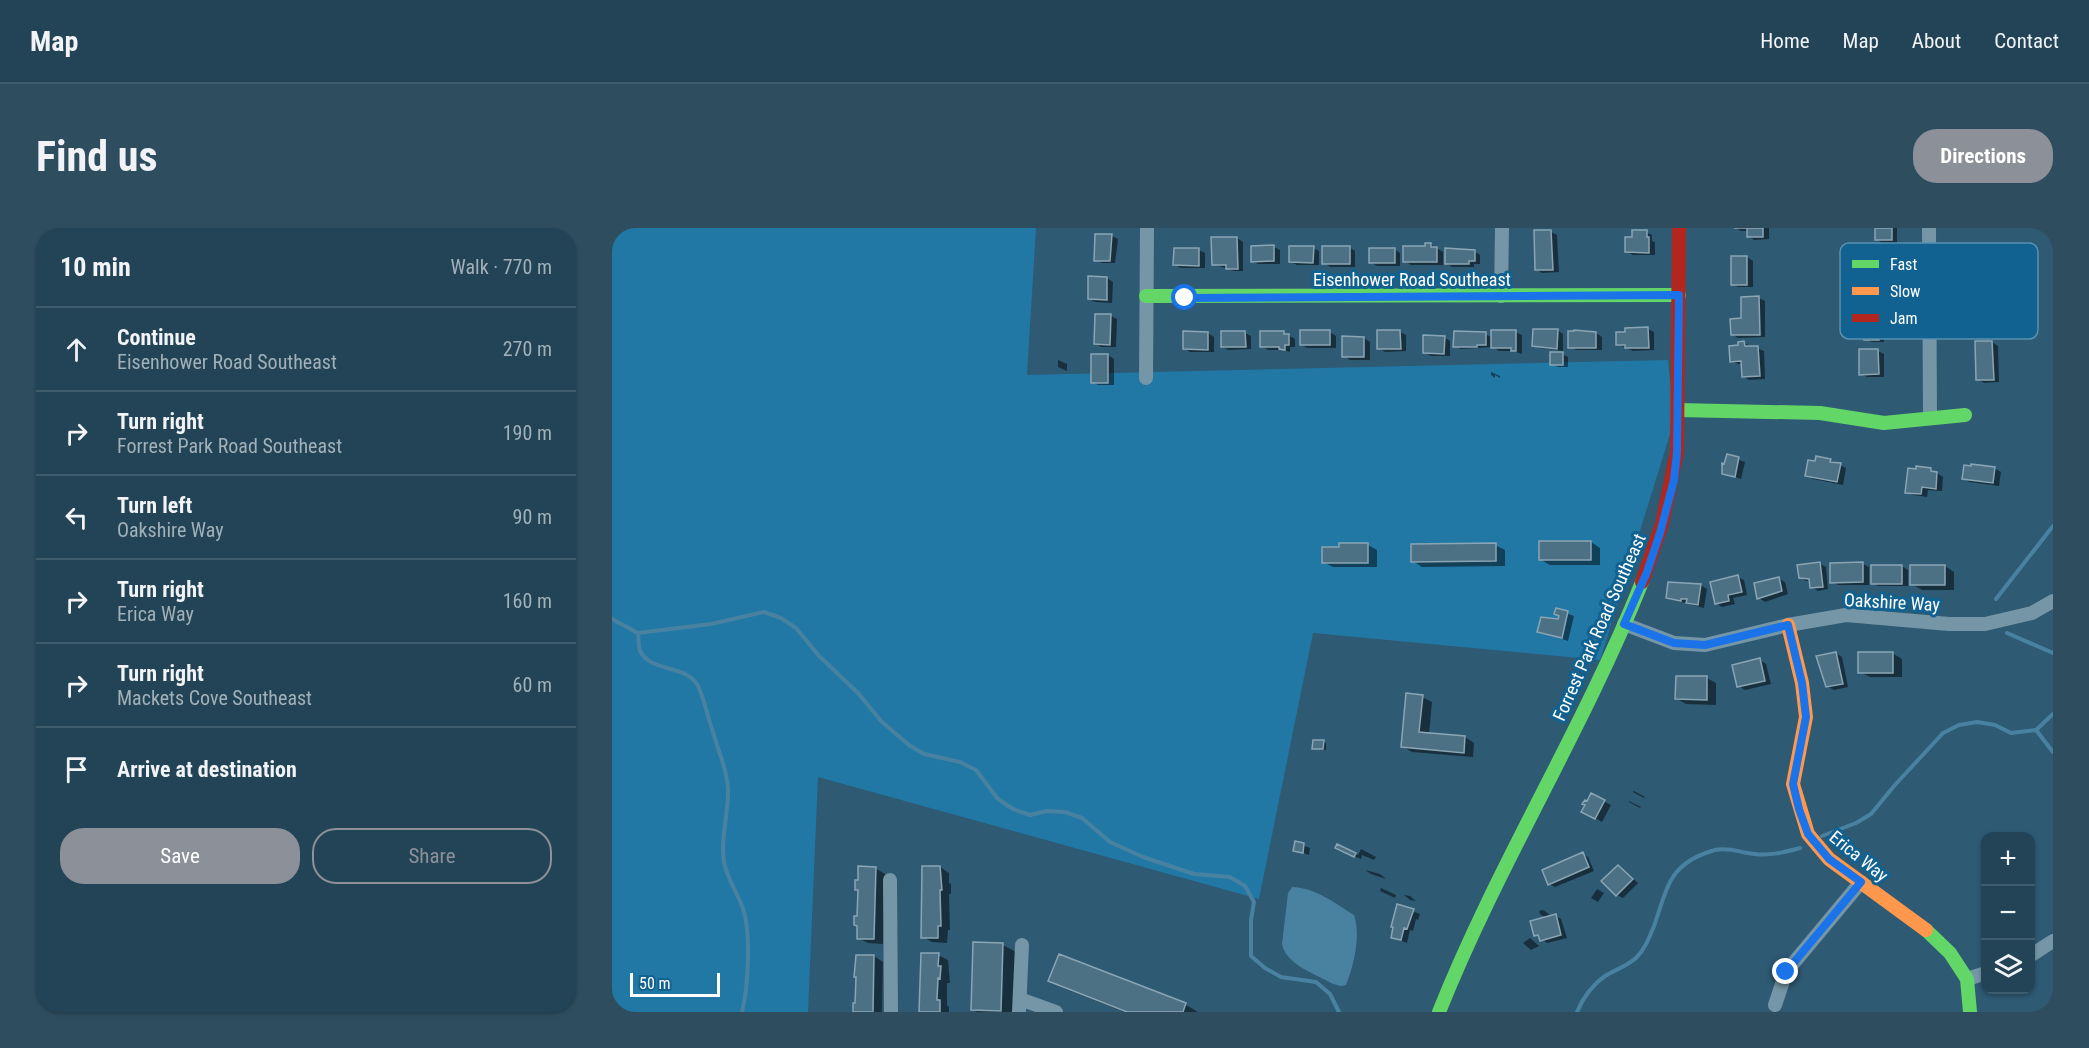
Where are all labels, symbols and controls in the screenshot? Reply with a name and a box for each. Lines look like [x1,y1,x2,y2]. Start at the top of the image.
text: Map [30,25,78,58]
text: Home [1760,29,1810,53]
text: Map [1843,29,1879,53]
text: About [1912,29,1961,53]
text: Contact [1994,29,2059,53]
button: Directions [1913,129,2053,183]
text: Find us [36,132,157,181]
legend [1840,243,2038,339]
text: 10 min [60,252,131,282]
text: Walk · 770 m [451,255,552,279]
text: Fast [1890,255,1917,274]
street label: Eisenhower Road Southeast [1313,269,1511,290]
text: Slow [1890,282,1920,301]
route start [1171,284,1197,310]
text: Jam [1890,309,1917,328]
text: Continue [117,325,196,350]
icon: ahead [60,333,93,366]
text: 270 m [503,337,552,361]
text: Eisenhower Road Southeast [117,350,337,374]
text: Turn right [117,409,204,434]
icon: right [60,417,93,450]
text: 190 m [503,421,552,445]
text: Forrest Park Road Southeast [117,434,342,458]
text: Turn left [117,493,192,518]
icon: left [60,501,93,534]
text: 90 m [513,505,552,529]
text: Oakshire Way [117,518,224,542]
street label: Forrest Park Road Southeast [1548,530,1650,724]
text: Turn right [117,577,204,602]
icon: right [60,585,93,618]
text: 160 m [503,589,552,613]
street label: Oakshire Way [1844,589,1941,615]
text: Erica Way [117,602,194,626]
text: Turn right [117,661,204,686]
icon: right [60,669,93,702]
text: 60 m [513,673,552,697]
text: Mackets Cove Southeast [117,686,312,710]
icon: arrive [60,753,93,786]
text: Arrive at destination [117,757,297,782]
street label: Erica Way [1826,826,1893,886]
button: Save [60,828,300,884]
button: Share [312,828,552,884]
map controls [1981,832,2035,994]
button: + [1981,832,2035,886]
button: − [1981,886,2035,940]
button: layers [1981,940,2035,994]
route end [1772,958,1798,984]
scale bar [630,970,720,998]
text: 50 m [639,974,671,993]

